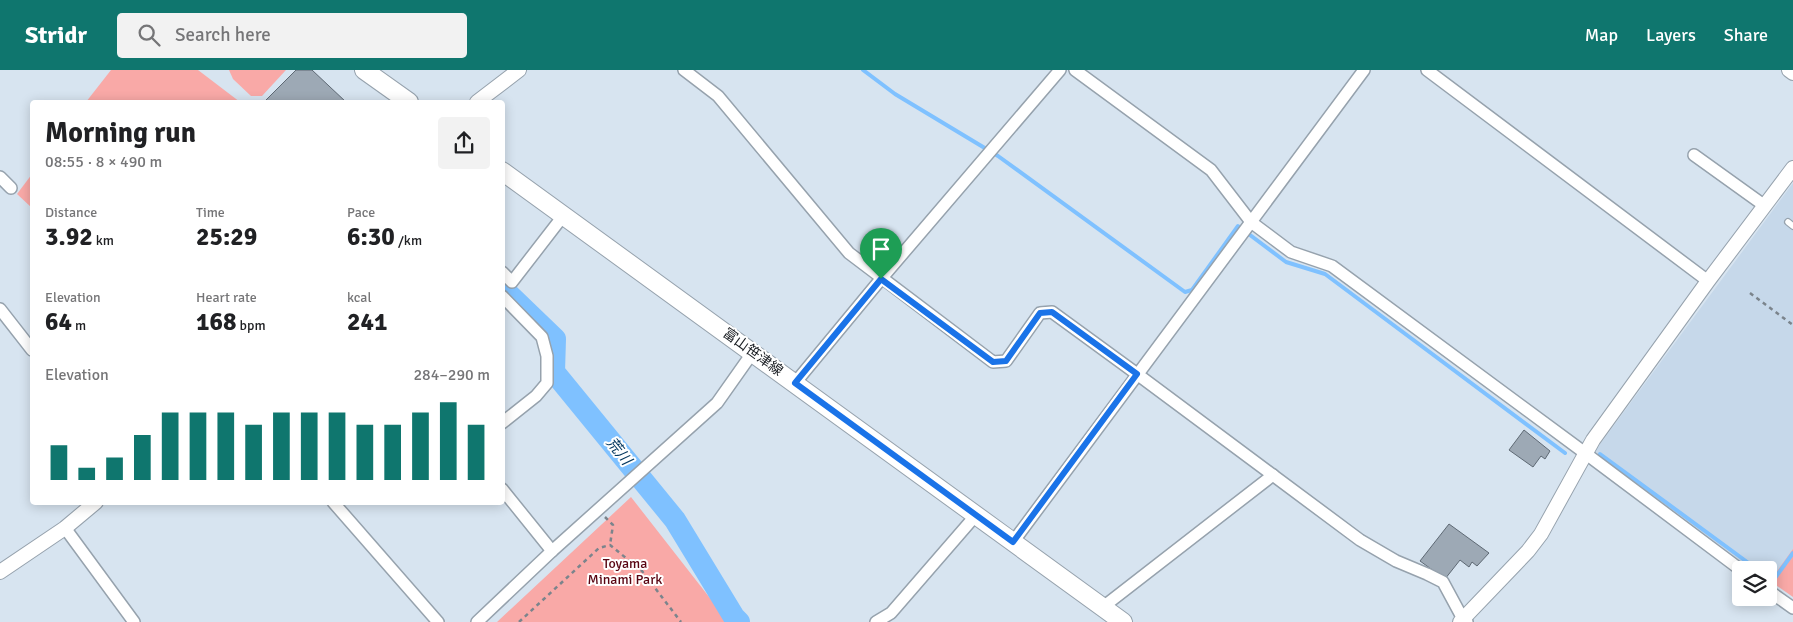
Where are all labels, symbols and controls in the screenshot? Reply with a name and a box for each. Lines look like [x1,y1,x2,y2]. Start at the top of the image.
search box [117,13,467,58]
text: Stridr [25,20,87,50]
icon: search [135,21,163,49]
text: Search here [175,23,271,47]
text: Map [1585,24,1618,46]
text: Layers [1646,24,1696,46]
text: Share [1724,24,1768,46]
text: Morning run [45,116,196,150]
button: share [438,117,490,169]
text: 08:55 · 8 × 490 m [45,152,162,172]
text: Distance [45,204,97,221]
text: Time [196,204,225,221]
text: Pace [347,204,375,221]
text: 3.92 [45,221,93,252]
text: 25:29 [196,221,257,252]
text: 6:30 [347,221,395,252]
pin [860,228,902,279]
text: km [93,232,114,249]
text: /km [395,232,422,249]
icon: arrive [867,235,895,263]
text: Elevation [45,289,101,306]
text: Heart rate [196,289,257,306]
text: kcal [347,289,372,306]
text: 64 [45,306,72,337]
text: 168 [196,306,237,337]
text: 241 [347,306,388,337]
text: m [72,317,86,334]
text: bpm [237,317,266,334]
street label: 富山笹津線 [720,325,786,379]
text: Elevation [45,365,109,385]
text: 284–290 m [413,365,490,385]
water label: 荒川 [603,434,637,470]
park label: Toyama Minami Park [588,555,662,588]
map controls [1732,561,1777,606]
button: layers [1732,561,1777,606]

